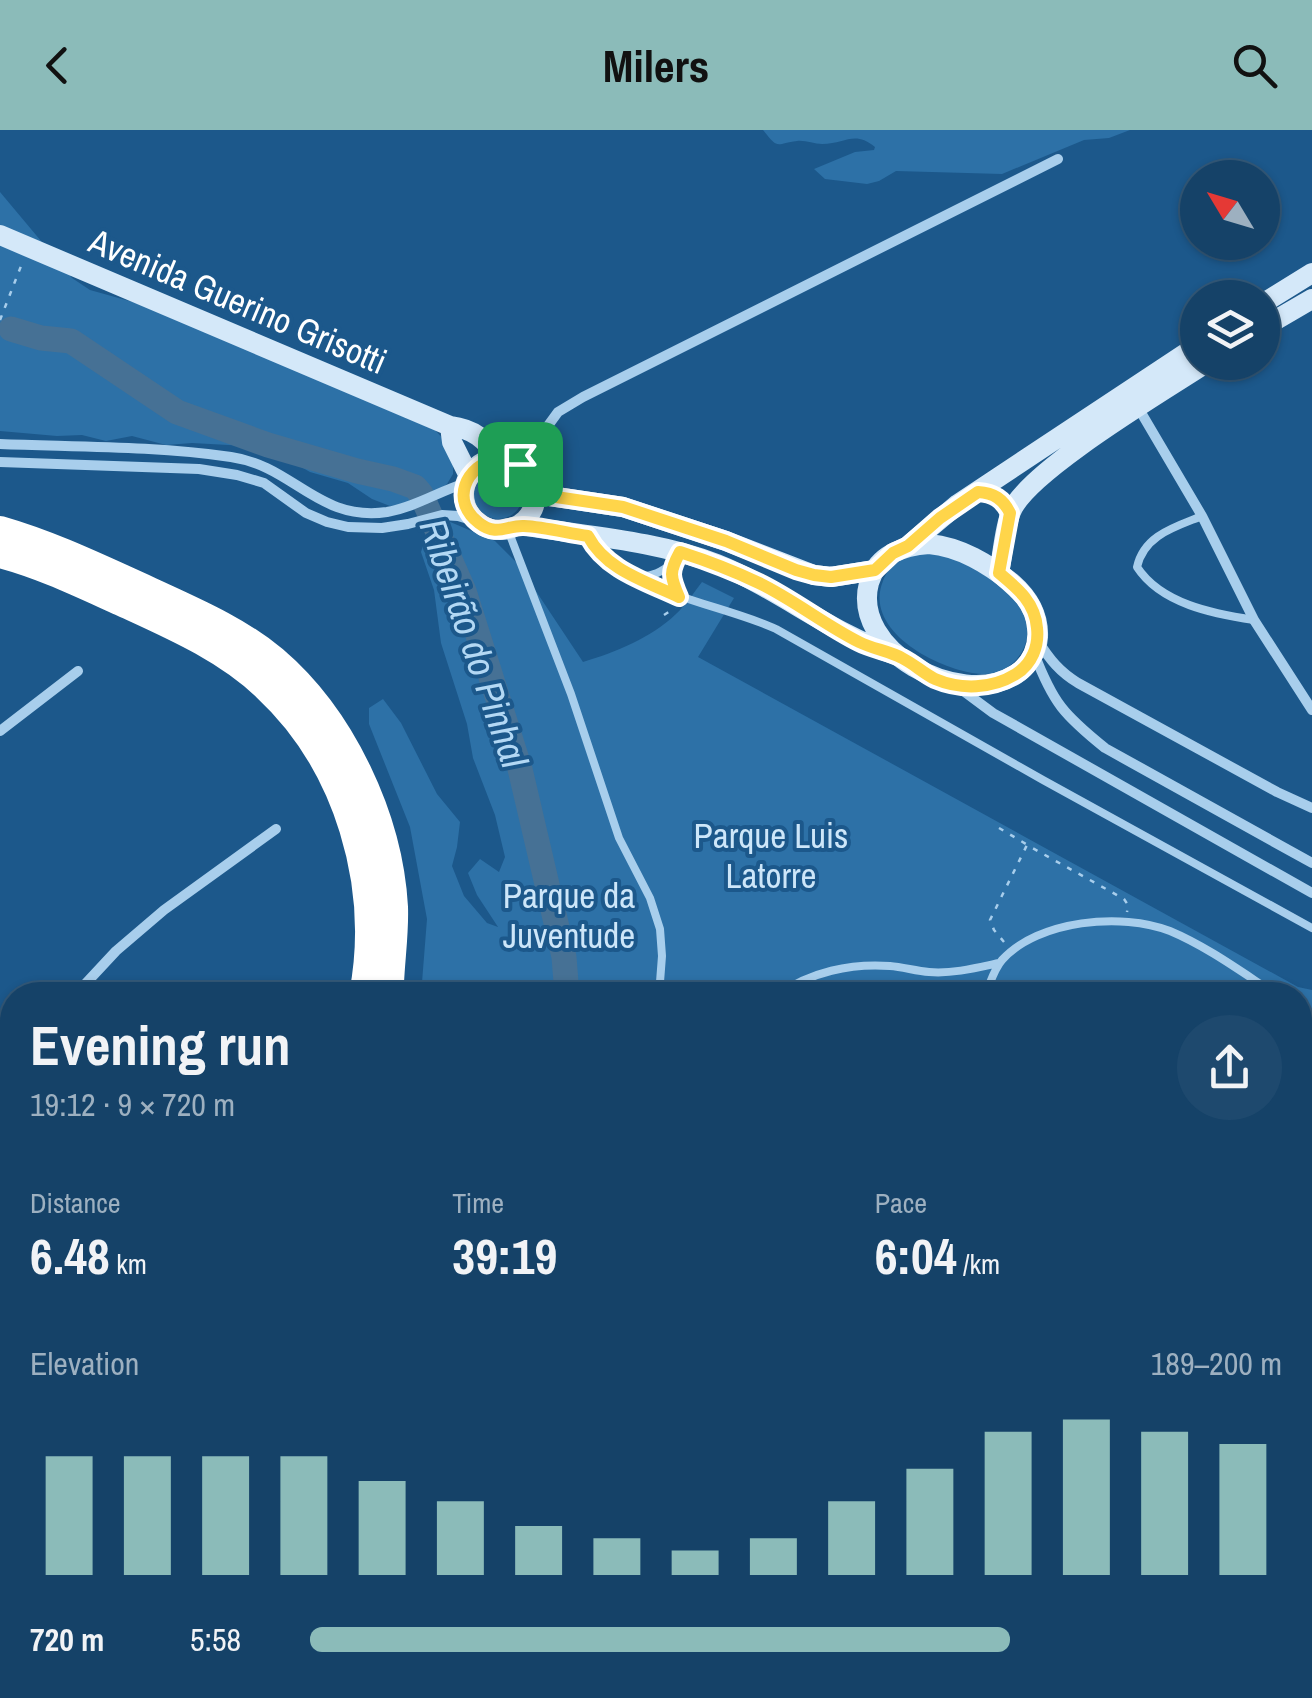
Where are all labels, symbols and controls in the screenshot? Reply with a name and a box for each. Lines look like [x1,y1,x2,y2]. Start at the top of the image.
text: Milers [603,35,709,96]
icon: back [30,38,85,93]
icon: search [1227,38,1282,93]
north arrow [1180,160,1280,260]
map controls [1180,160,1280,380]
street label: Avenida Guerino Grisotti [81,217,394,385]
button: layers [1180,280,1280,380]
pin [478,422,563,507]
icon: arrive [493,437,548,492]
water label: Ribeirão do Pinhal [408,512,541,775]
park label: Parque Luis Latorre [694,812,848,899]
park label: Parque da Juventude [503,872,635,959]
text: Evening run [30,1008,291,1082]
button: share [1177,1015,1282,1120]
text: 19:12 · 9 × 720 m [30,1083,235,1126]
text: Distance [30,1184,121,1222]
text: Time [452,1184,504,1222]
text: Pace [875,1184,927,1222]
text: 6.48 [30,1222,110,1290]
text: 39:19 [452,1222,557,1290]
text: 6:04 [875,1222,957,1290]
text: km [110,1245,147,1283]
text: /km [957,1245,1000,1283]
text: Elevation [30,1342,139,1385]
text: 189–200 m [1151,1342,1282,1385]
text: 720 m [30,1618,104,1661]
text: 5:58 [190,1618,241,1661]

